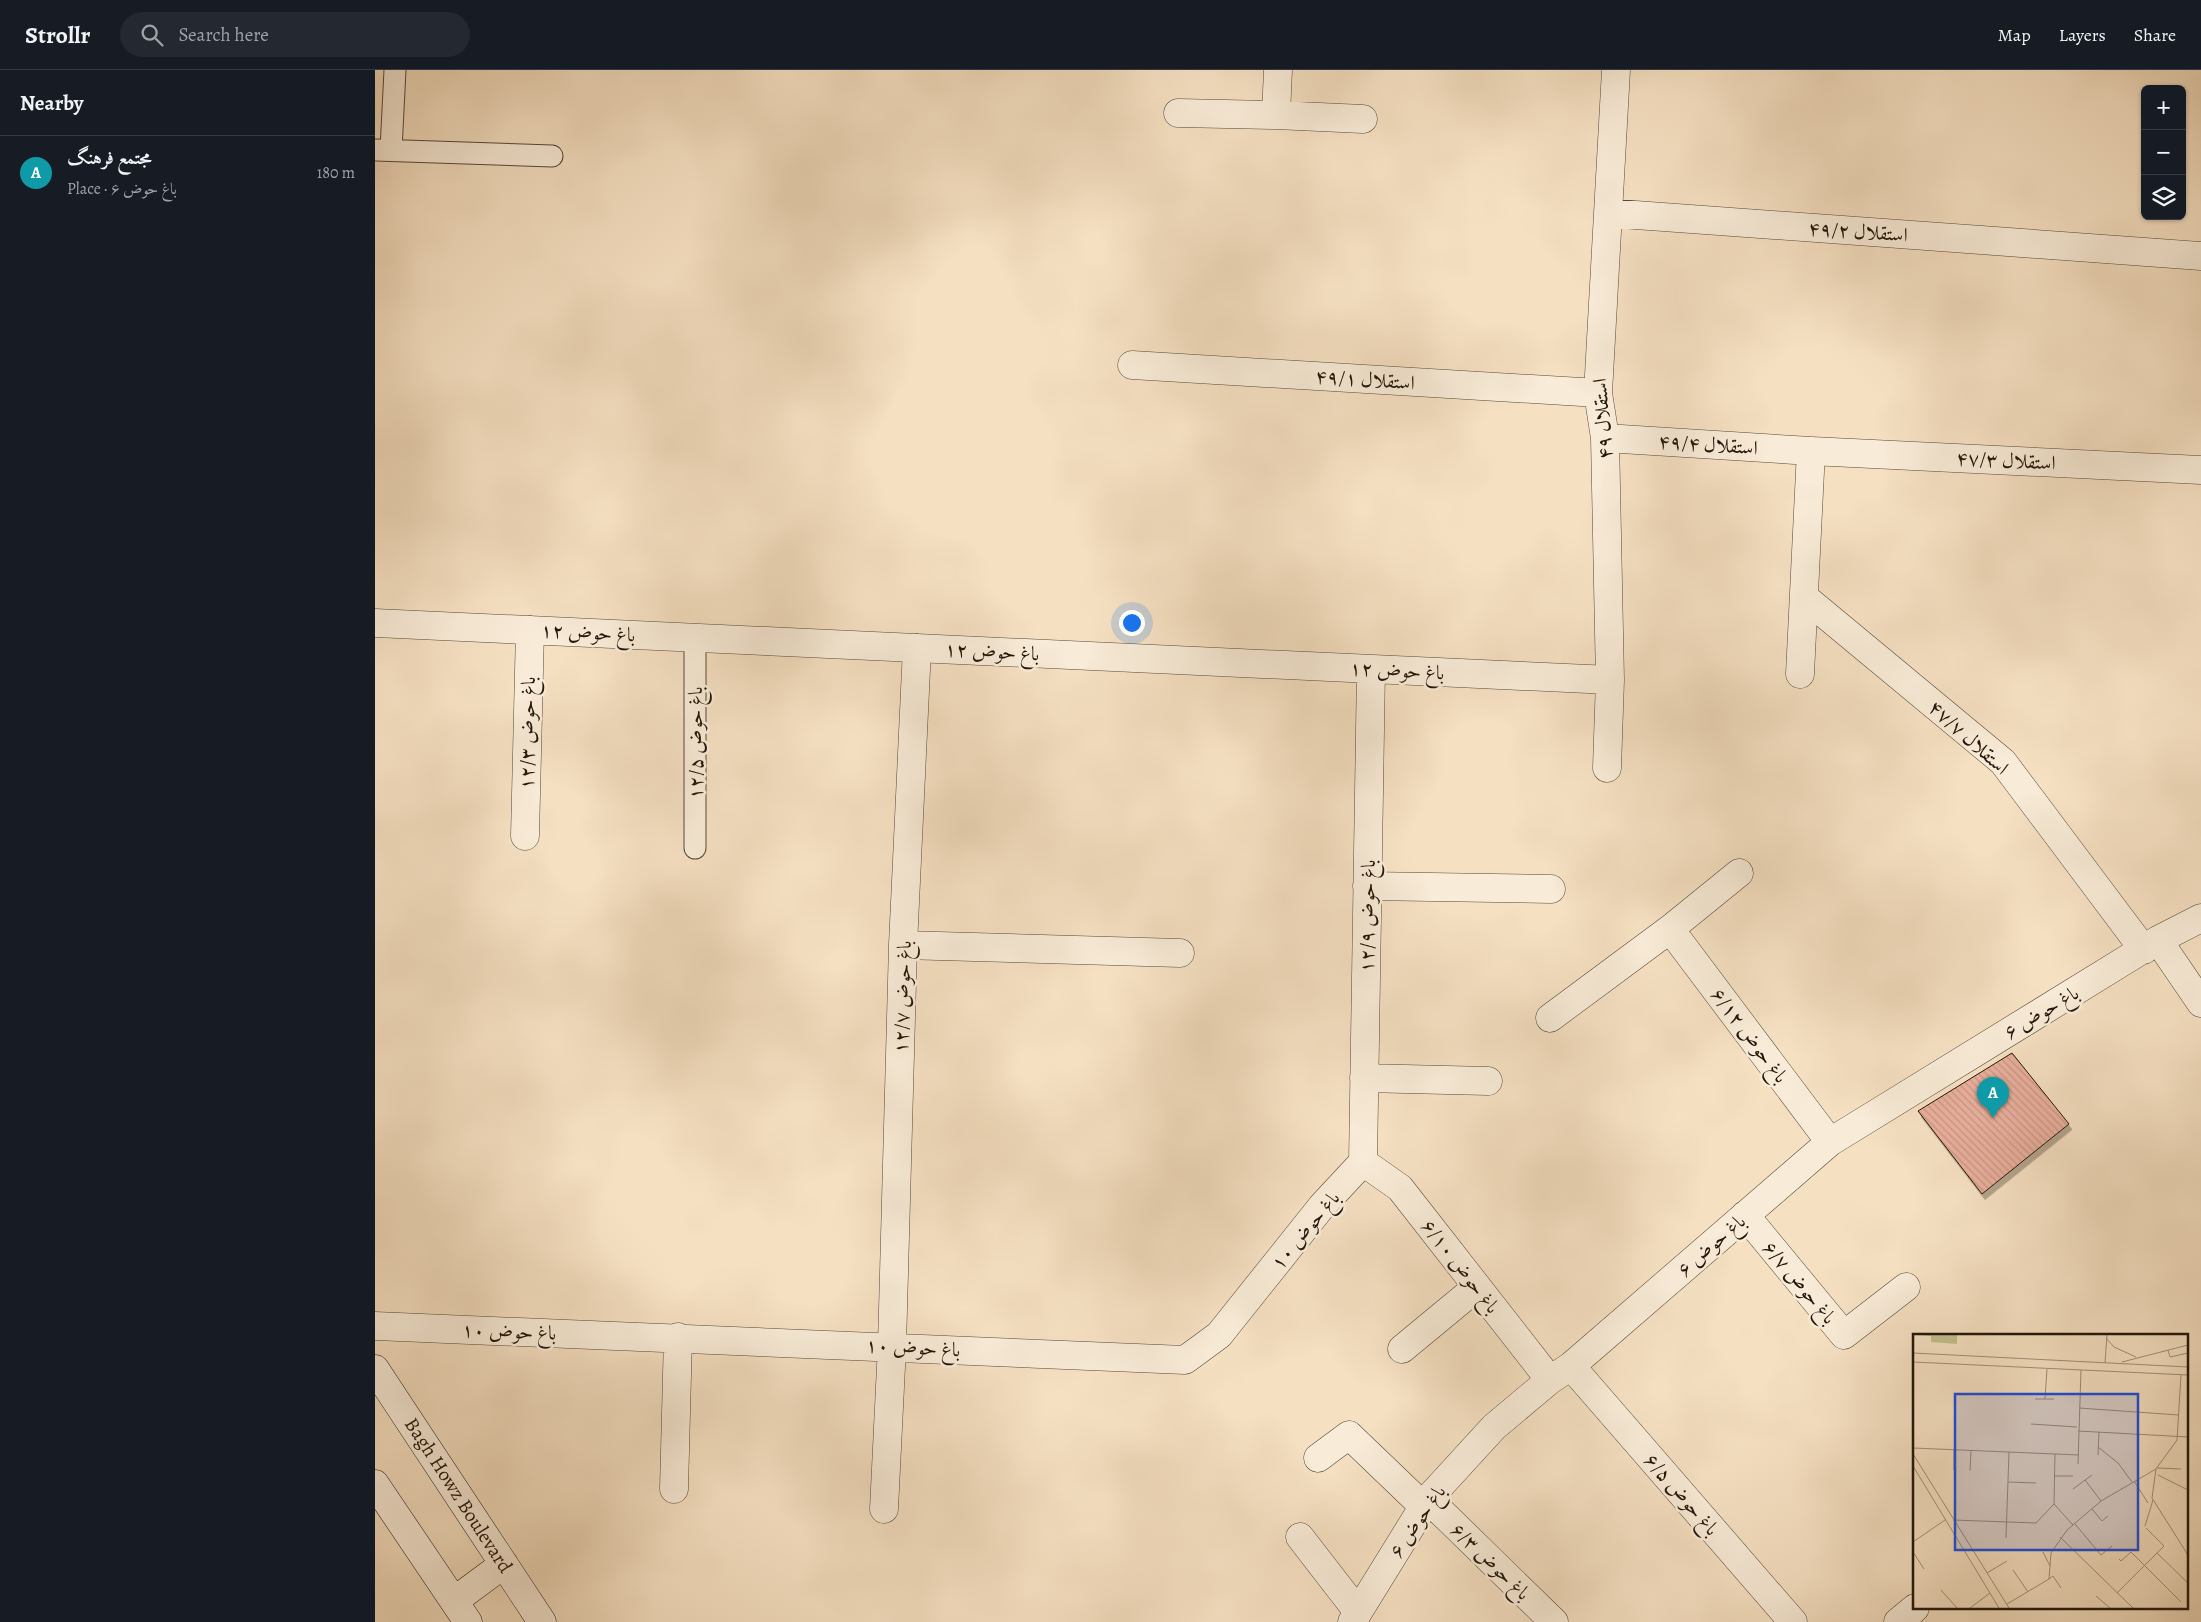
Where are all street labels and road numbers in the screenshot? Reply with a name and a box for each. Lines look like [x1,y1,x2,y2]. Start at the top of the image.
street label: ۴۹/۲ استقلال [1807,215,1909,248]
street label: ۴۹/۱ استقلال [1314,363,1416,396]
street label: ۴۹ استقلال [1586,377,1619,461]
street label: ۴۹/۴ استقلال [1657,428,1759,461]
street label: ۴۷/۳ استقلال [1955,444,2056,477]
street label: ۱۲ باغ حوض [540,617,636,652]
street label: ۱۲ باغ حوض [944,636,1040,671]
street label: ۱۲ باغ حوض [1349,655,1445,690]
street label: ۱۲/۳ باغ حوض [513,676,546,790]
street label: ۱۲/۵ باغ حوض [682,686,713,800]
street label: ۴۷/۷ استقلال [1923,694,2015,781]
street label: ۱۲/۹ باغ حوض [1353,859,1386,973]
street label: ۱۲/۷ باغ حوض [887,940,922,1054]
street label: ۶ باغ حوض [1999,979,2086,1049]
street label: ۶/۱۲ باغ حوض [1702,982,1794,1091]
street label: ۱۰ باغ حوض [1265,1185,1349,1278]
street label: ۶ باغ حوض [1671,1208,1754,1286]
street label: ۶/۱۰ باغ حوض [1412,1213,1506,1322]
street label: ۶/۷ باغ حوض [1754,1235,1843,1332]
street label: ۱۰ باغ حوض [461,1316,557,1351]
street label: ۱۰ باغ حوض [865,1332,961,1367]
street label: Bagh Howz Boulevard [398,1412,519,1578]
street label: ۶/۵ باغ حوض [1635,1447,1725,1544]
street label: ۶ باغ حوض [1383,1480,1456,1565]
street label: ۶/۳ باغ حوض [1442,1516,1536,1609]

